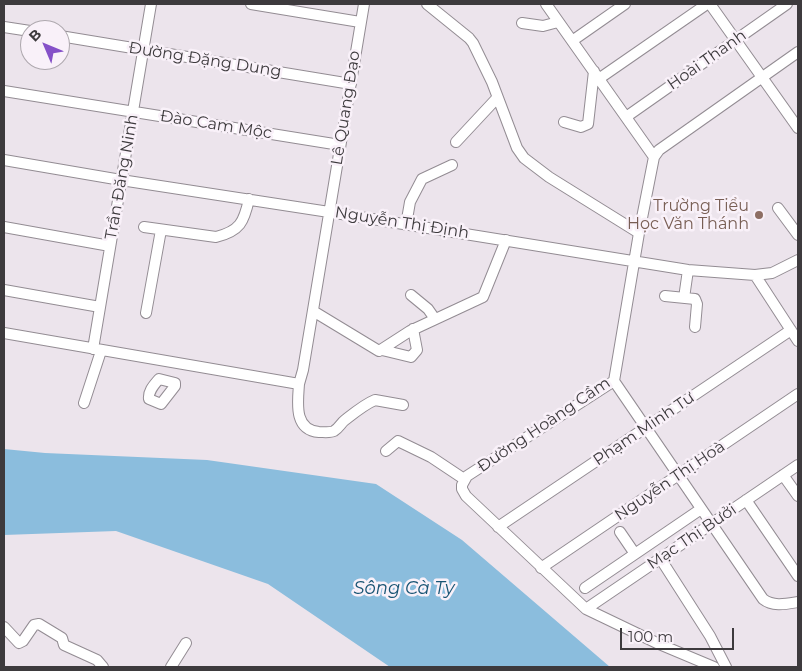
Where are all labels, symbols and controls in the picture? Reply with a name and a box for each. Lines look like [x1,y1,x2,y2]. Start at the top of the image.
north arrow [20,20,70,70]
text: B [25,25,45,45]
street label: Hoài Thanh [664,26,750,94]
street label: Đường Đặng Dung [127,38,283,82]
street label: Lê Quang Đạo [327,49,365,167]
street label: Đào Cam Mộc [159,107,273,143]
street label: Trần Đăng Ninh [102,113,142,241]
place label: Trường Tiểu Học Văn Thánh [627,196,749,234]
street label: Nguyễn Thị Định [334,203,470,243]
marker: Trường Tiểu Học Văn Thánh [753,209,765,221]
street label: Đường Hoàng Cầm [474,373,614,477]
street label: Phạm Minh Tư [590,388,698,470]
street label: Nguyễn Thị Hoà [611,437,729,525]
street label: Mạc Thị Bưởi [644,500,740,574]
water label: Sông Cà Ty [353,578,455,600]
scale bar [622,618,736,650]
text: 100 m [628,627,673,646]

